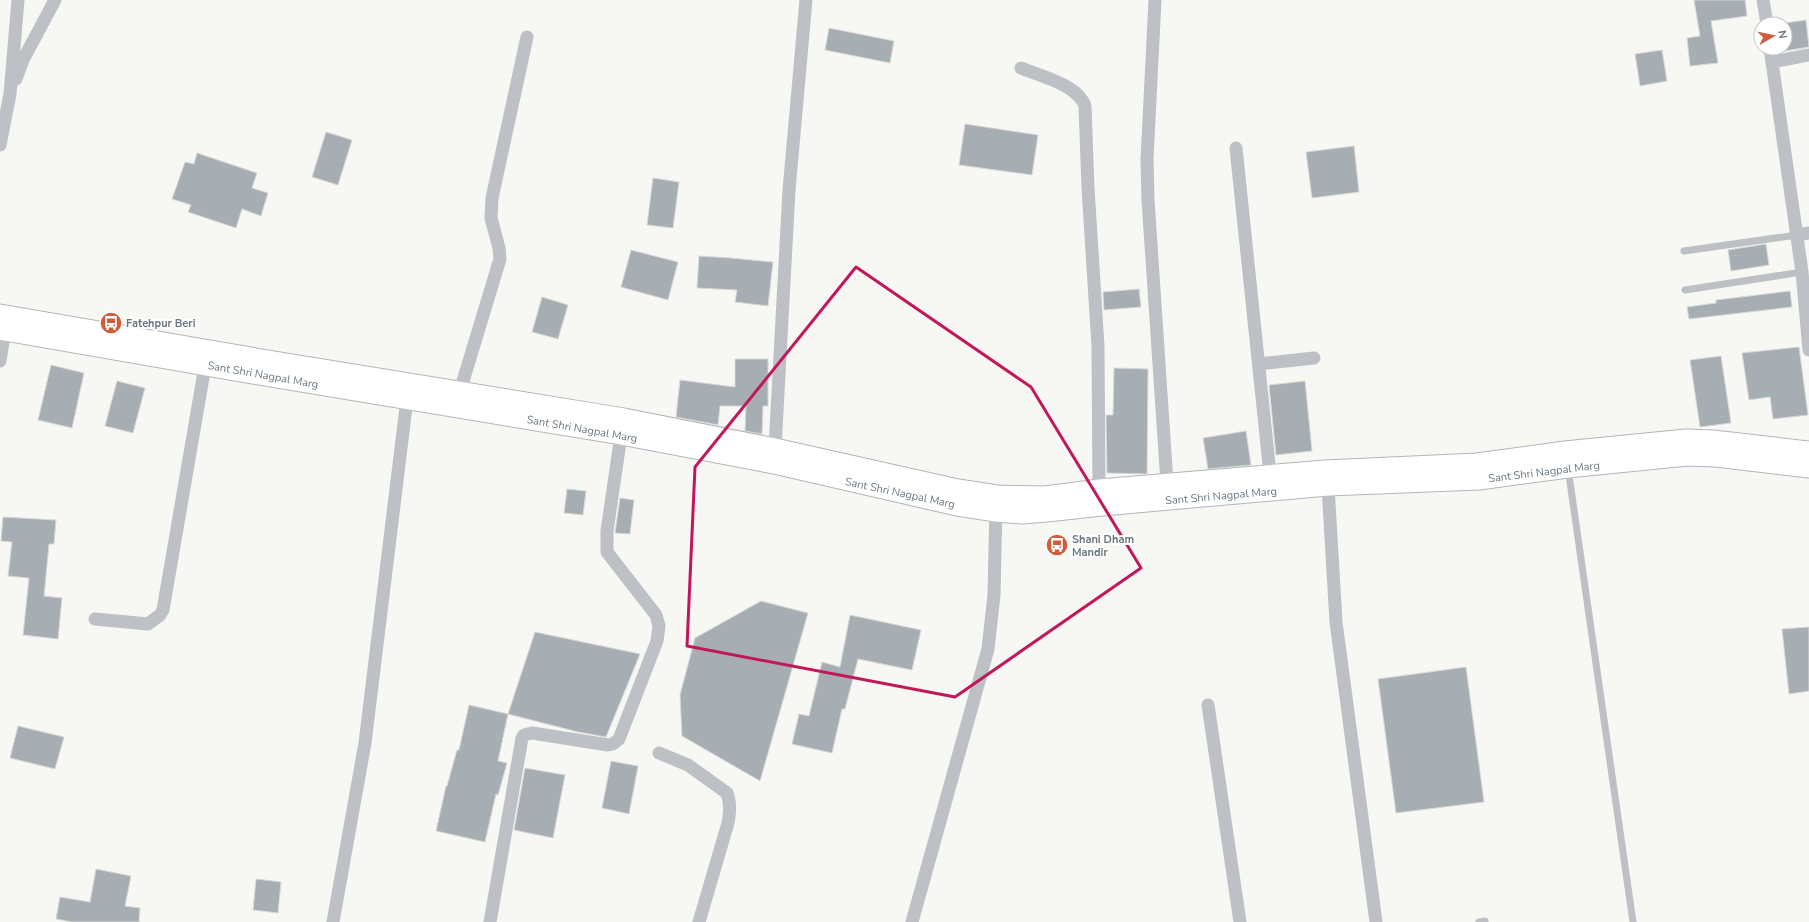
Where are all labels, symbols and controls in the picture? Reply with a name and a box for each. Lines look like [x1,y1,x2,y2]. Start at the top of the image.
north arrow [1753,16,1793,56]
text: N [1774,29,1790,40]
bus stop icon: Fatehpur Beri [98,310,124,336]
place label: Fatehpur Beri [126,316,196,331]
street label: Sant Shri Nagpal Marg [206,358,320,392]
street label: Sant Shri Nagpal Marg [525,412,639,446]
street label: Sant Shri Nagpal Marg [1487,458,1601,486]
street label: Sant Shri Nagpal Marg [844,474,956,512]
street label: Sant Shri Nagpal Marg [1164,484,1278,508]
bus stop icon: Shani Dham Mandir [1044,532,1070,558]
place label: Shani Dham Mandir [1072,532,1134,560]

